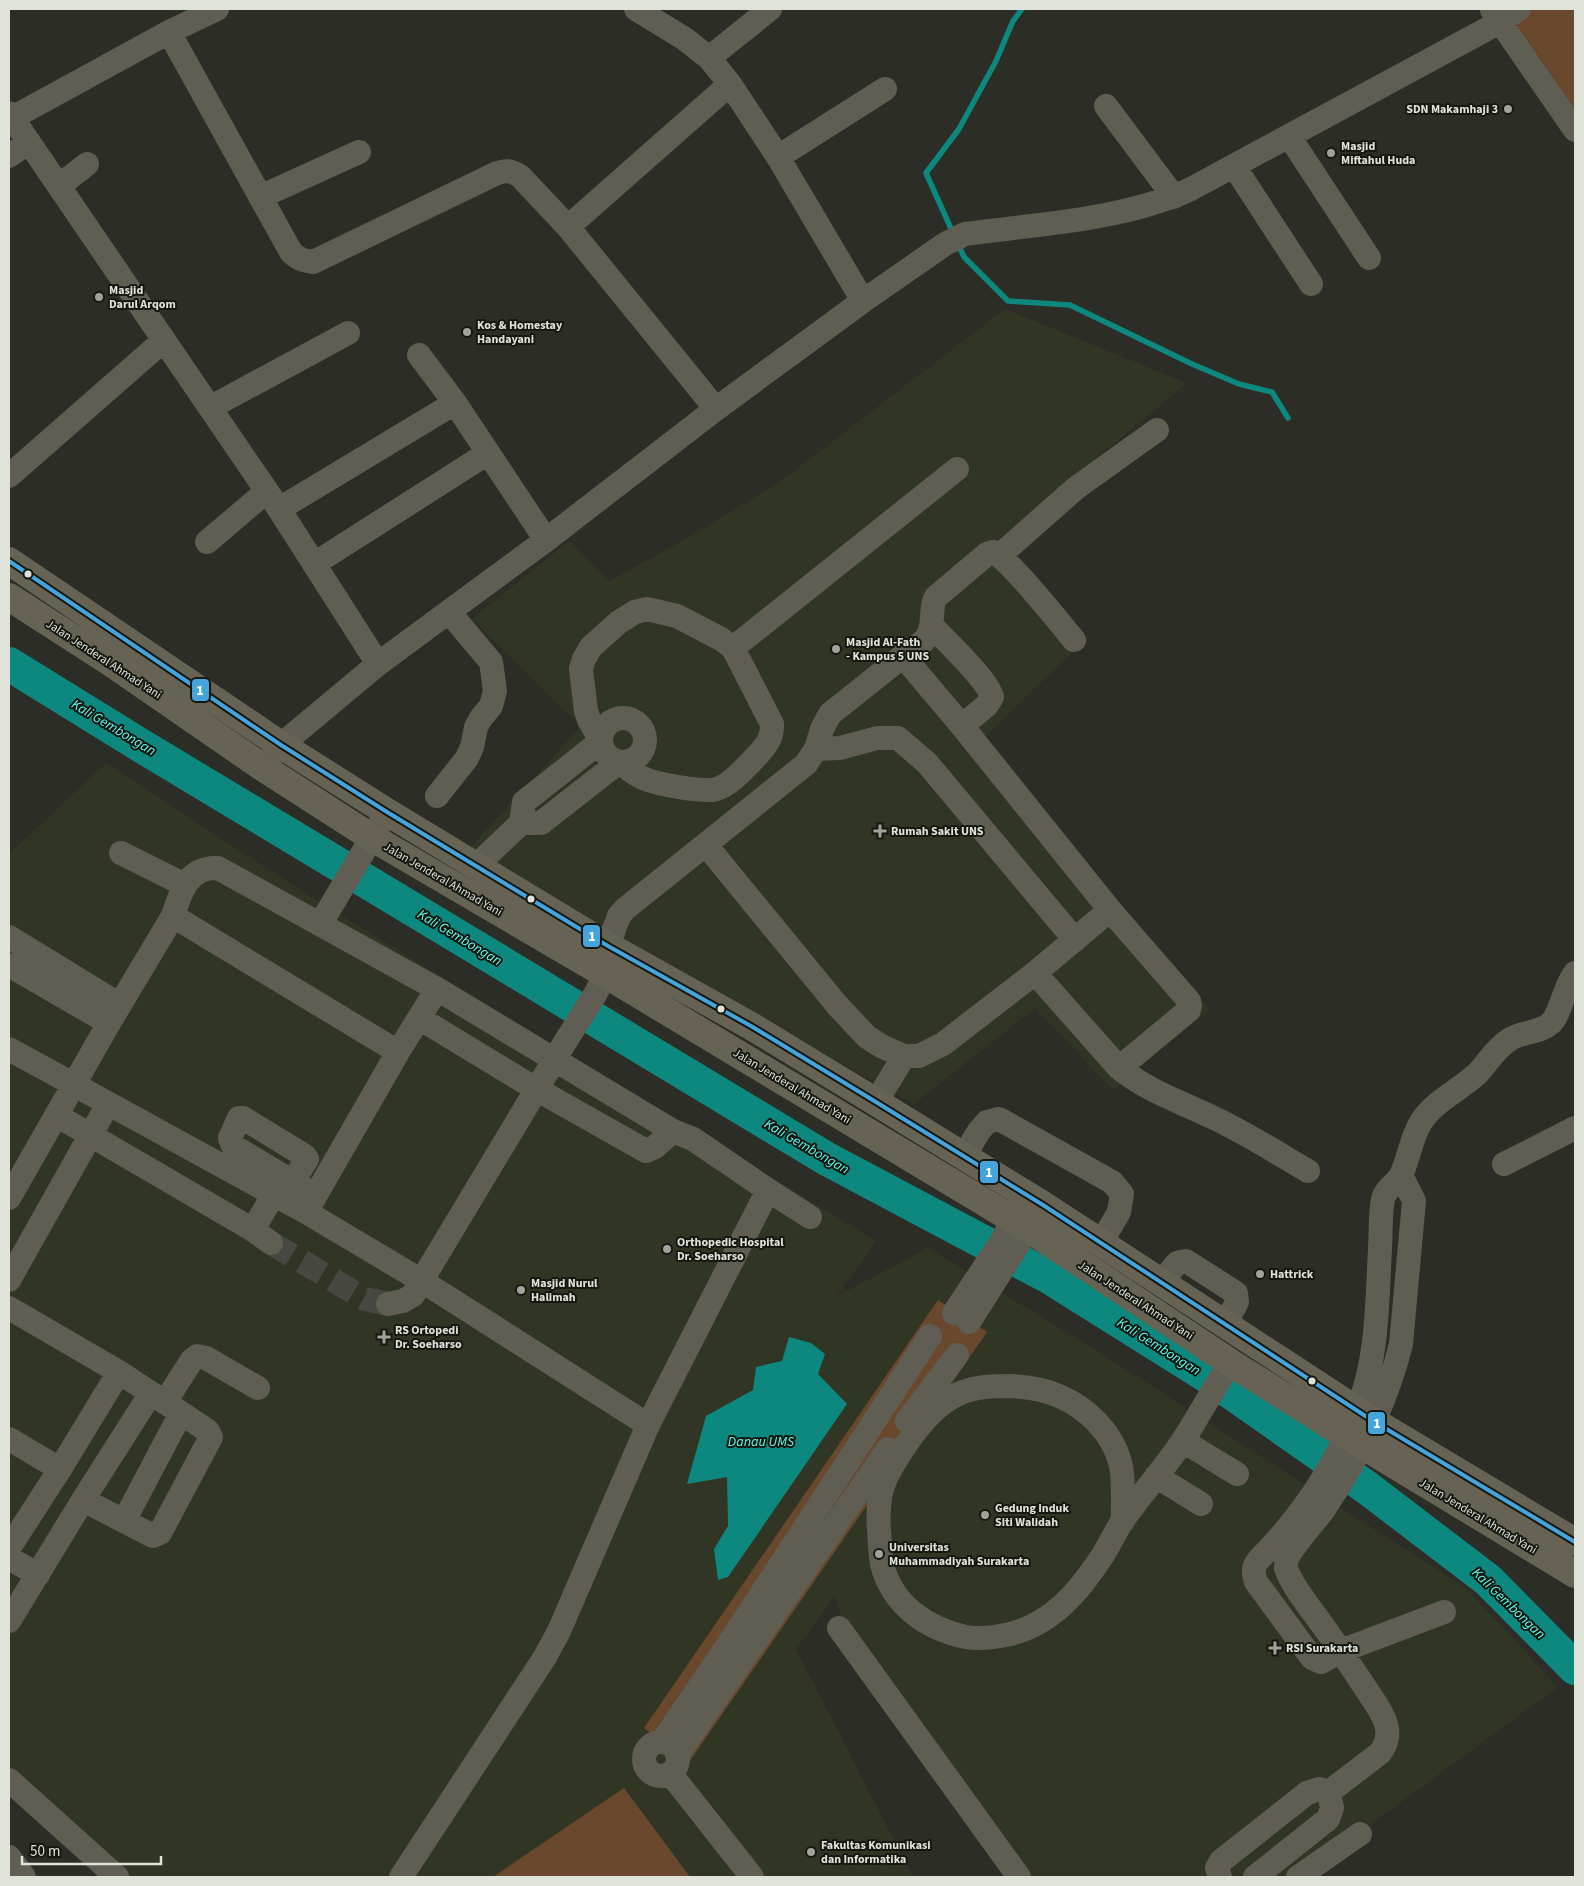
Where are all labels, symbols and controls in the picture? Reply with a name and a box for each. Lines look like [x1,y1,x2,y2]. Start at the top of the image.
place label: SDN Makamhaji 3 [1406,101,1498,118]
marker: SDN Makamhaji 3 [1502,103,1514,115]
place label: Masjid Miftahul Huda [1341,138,1415,169]
marker: Masjid Miftahul Huda [1325,147,1337,159]
place label: Masjid Darul Arqom [109,282,176,313]
marker: Masjid Darul Arqom [93,291,105,303]
place label: Kos & Homestay Handayani [477,317,563,348]
marker: Kos & Homestay Handayani [461,326,473,338]
unlabelled marker [23,569,33,579]
street label: Jalan Jenderal Ahmad Yani [43,616,165,703]
place label: Masjid Al-Fath - Kampus 5 UNS [846,634,929,665]
marker: Masjid Al-Fath - Kampus 5 UNS [830,643,842,655]
line badge: 1 [191,678,210,702]
text: 1 [196,681,204,701]
water label: Kali Gembongan [68,695,159,761]
place label: Rumah Sakit UNS [891,823,984,840]
marker: Rumah Sakit UNS [873,824,887,838]
street label: Jalan Jenderal Ahmad Yani [380,838,505,920]
unlabelled marker [526,894,536,904]
water label: Kali Gembongan [414,905,505,971]
line badge: 1 [582,924,601,948]
text: 1 [588,927,596,947]
unlabelled marker [716,1004,726,1014]
street label: Jalan Jenderal Ahmad Yani [730,1044,854,1128]
water label: Kali Gembongan [760,1114,853,1179]
line badge: 1 [979,1160,999,1184]
text: 1 [985,1163,993,1183]
place label: Orthopedic Hospital Dr. Soeharso [677,1234,784,1265]
marker: Orthopedic Hospital Dr. Soeharso [661,1243,673,1255]
street label: Jalan Jenderal Ahmad Yani [1075,1257,1197,1344]
place label: Hattrick [1270,1266,1314,1283]
marker: Hattrick [1254,1268,1266,1280]
place label: Masjid Nurul Halimah [531,1275,598,1306]
marker: Masjid Nurul Halimah [515,1284,527,1296]
water label: Kali Gembongan [1113,1313,1204,1381]
place label: RS Ortopedi Dr. Soeharso [395,1322,462,1353]
marker: RS Ortopedi Dr. Soeharso [377,1330,391,1344]
unlabelled marker [1307,1376,1317,1386]
line badge: 1 [1367,1411,1386,1435]
text: 1 [1373,1414,1381,1434]
water label: Danau UMS [728,1432,795,1452]
street label: Jalan Jenderal Ahmad Yani [1416,1474,1540,1558]
place label: Gedung Induk Siti Walidah [995,1500,1069,1531]
marker: Gedung Induk Siti Walidah [979,1509,991,1521]
place label: Universitas Muhammadiyah Surakarta [889,1539,1029,1570]
marker: Universitas Muhammadiyah Surakarta [873,1548,885,1560]
water label: Kali Gembongan [1467,1563,1550,1644]
place label: RSI Surakarta [1286,1640,1358,1657]
marker: RSI Surakarta [1268,1641,1282,1655]
scale bar [22,1834,161,1866]
place label: Fakultas Komunikasi dan Informatika [821,1837,931,1868]
text: 50 m [30,1841,60,1862]
marker: Fakultas Komunikasi dan Informatika [805,1846,817,1858]

